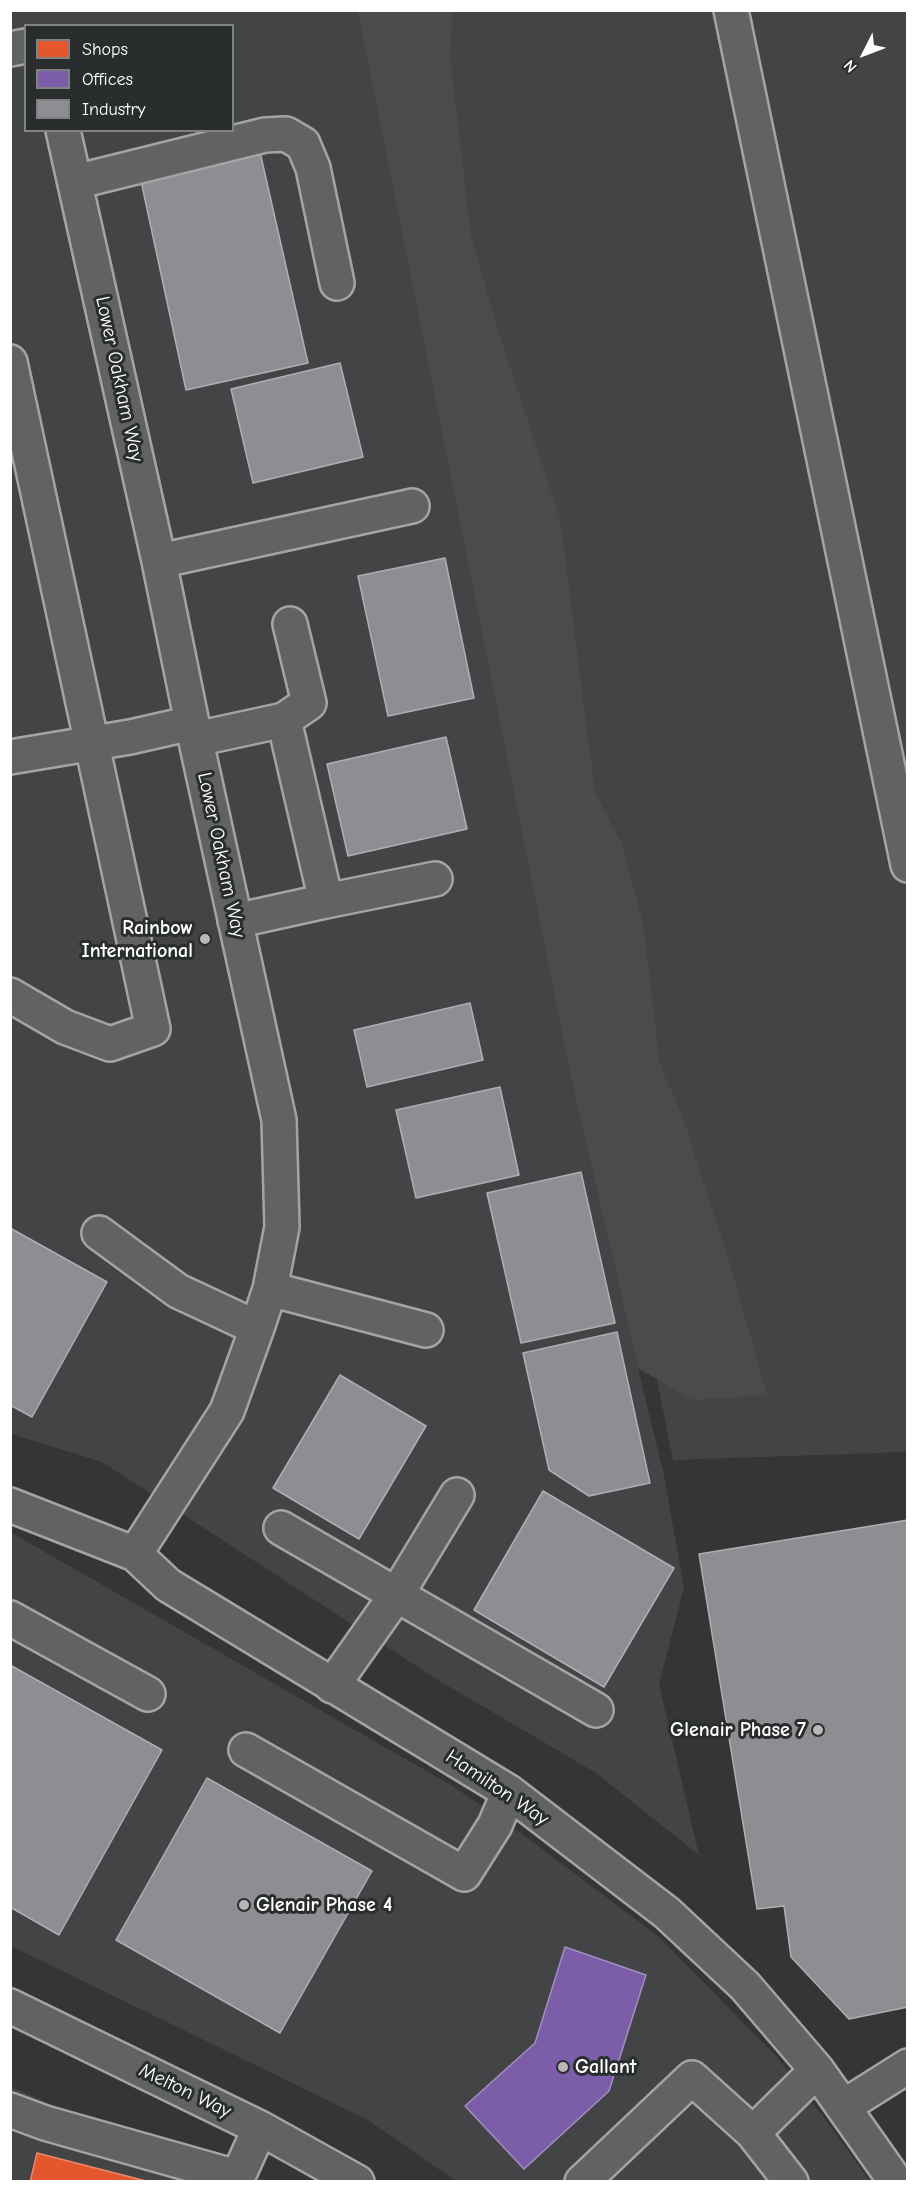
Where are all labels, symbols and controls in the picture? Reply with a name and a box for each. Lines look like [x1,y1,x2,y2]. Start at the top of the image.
legend [24,24,234,132]
north arrow [834,24,894,84]
text: Shops [82,39,128,60]
text: N [840,56,861,76]
text: Offices [82,69,133,90]
text: Industry [82,99,146,120]
street label: Lower Oakham Way [90,294,148,464]
street label: Lower Oakham Way [192,770,250,940]
place label: Rainbow International [82,916,193,963]
marker: Rainbow International [198,932,212,946]
place label: Glenair Phase 7 [670,1718,806,1742]
marker: Glenair Phase 7 [811,1723,825,1737]
street label: Hamilton Way [441,1745,553,1831]
place label: Glenair Phase 4 [256,1893,392,1917]
marker: Glenair Phase 4 [237,1898,251,1912]
place label: Gallant [575,2055,636,2079]
street label: Melton Way [135,2058,235,2124]
marker: Gallant [556,2060,570,2074]

